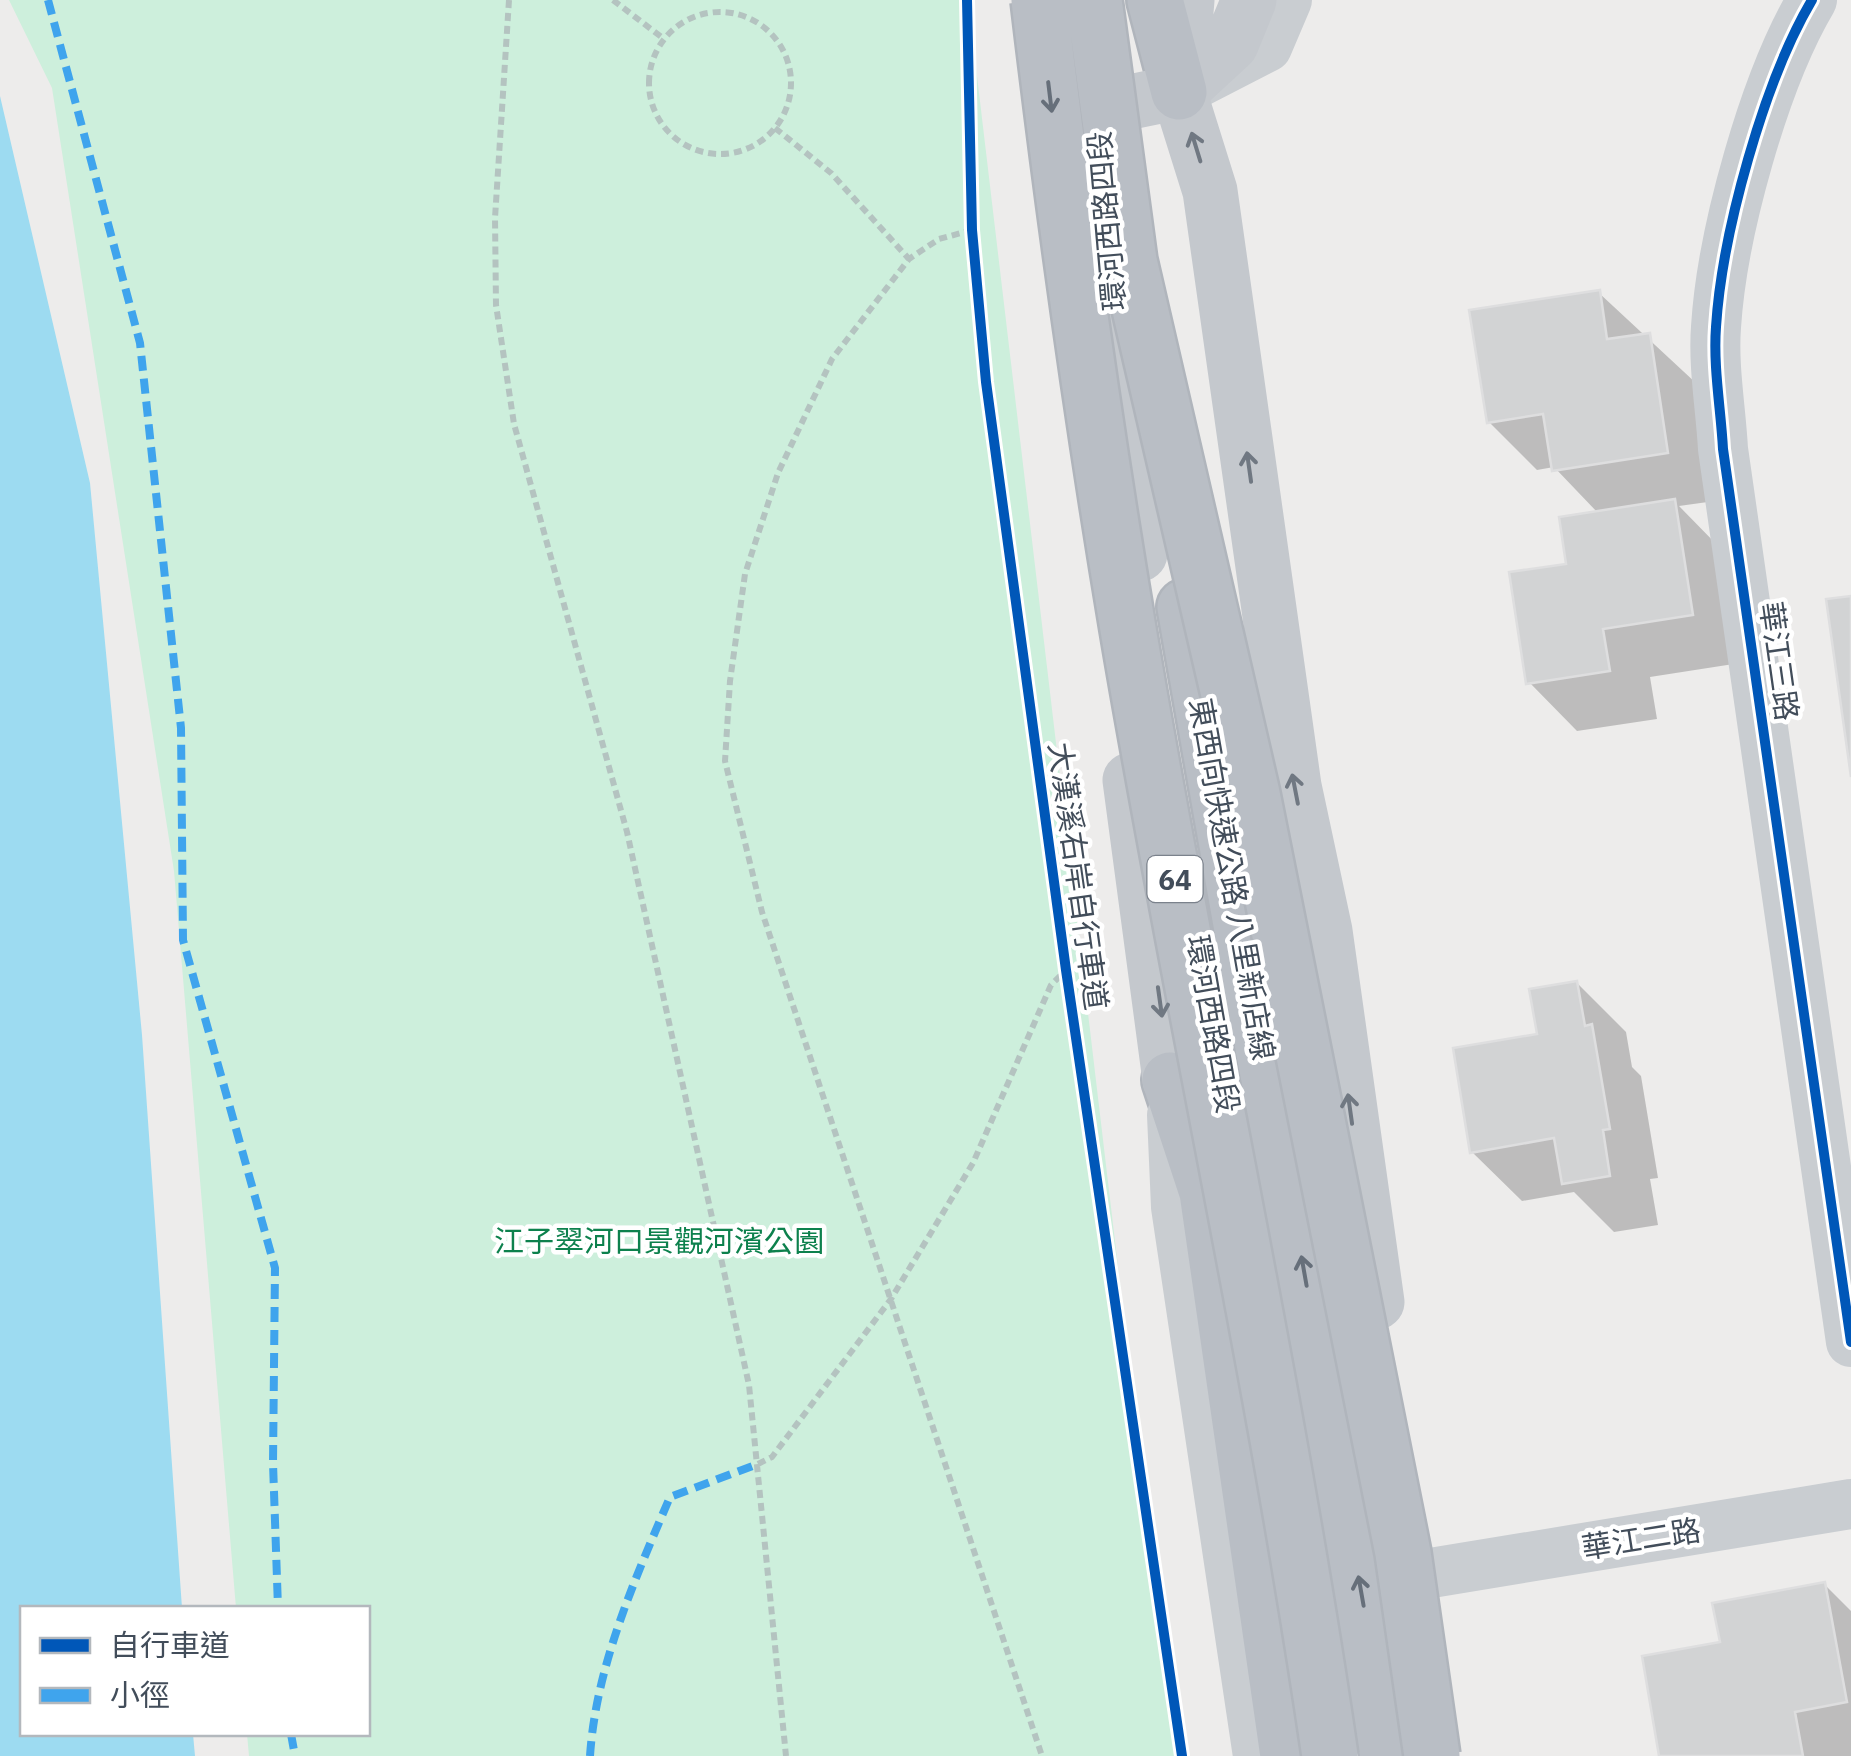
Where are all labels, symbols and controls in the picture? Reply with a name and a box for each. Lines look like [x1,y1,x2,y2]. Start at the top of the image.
one-way arrow [1041,80,1060,112]
street label: 環河西路四段 [1079,130,1133,312]
one-way arrow [1186,132,1204,163]
one-way arrow [1239,452,1257,484]
street label: 華江三路 [1752,599,1808,723]
street label: 東西向快速公路 八里新店線 [1182,695,1284,1063]
street label: 大漢溪右岸自行車道 [1041,740,1117,1012]
one-way arrow [1285,773,1304,806]
road number: 64 [1148,856,1202,902]
street label: 環河西路四段 [1179,932,1249,1116]
one-way arrow [1151,986,1170,1018]
one-way arrow [1340,1093,1358,1126]
park label: 江子翠河口景觀河濱公園 [494,1221,824,1260]
one-way arrow [1294,1255,1313,1288]
street label: 華江二路 [1579,1509,1703,1567]
one-way arrow [1351,1575,1370,1607]
legend [20,1606,370,1736]
text: 自行車道 [110,1625,230,1664]
text: 小徑 [110,1675,170,1714]

